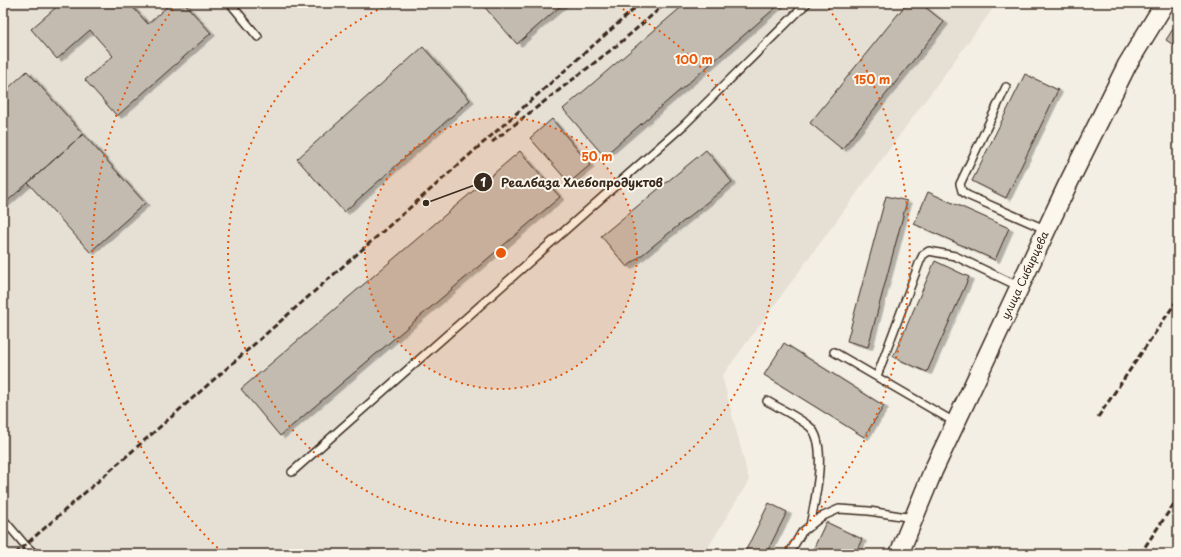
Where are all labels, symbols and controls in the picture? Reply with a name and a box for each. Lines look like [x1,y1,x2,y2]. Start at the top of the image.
text: 100 m [675,50,713,68]
text: 150 m [854,70,890,88]
text: 50 m [581,147,613,165]
callout: Реалбаза Хлебопродуктов [473,170,672,194]
text: 1 [480,173,486,191]
text: Реалбаза Хлебопродуктов [501,173,663,191]
street label: улица Сибирцева [996,228,1053,322]
centre of rings [494,246,508,260]

